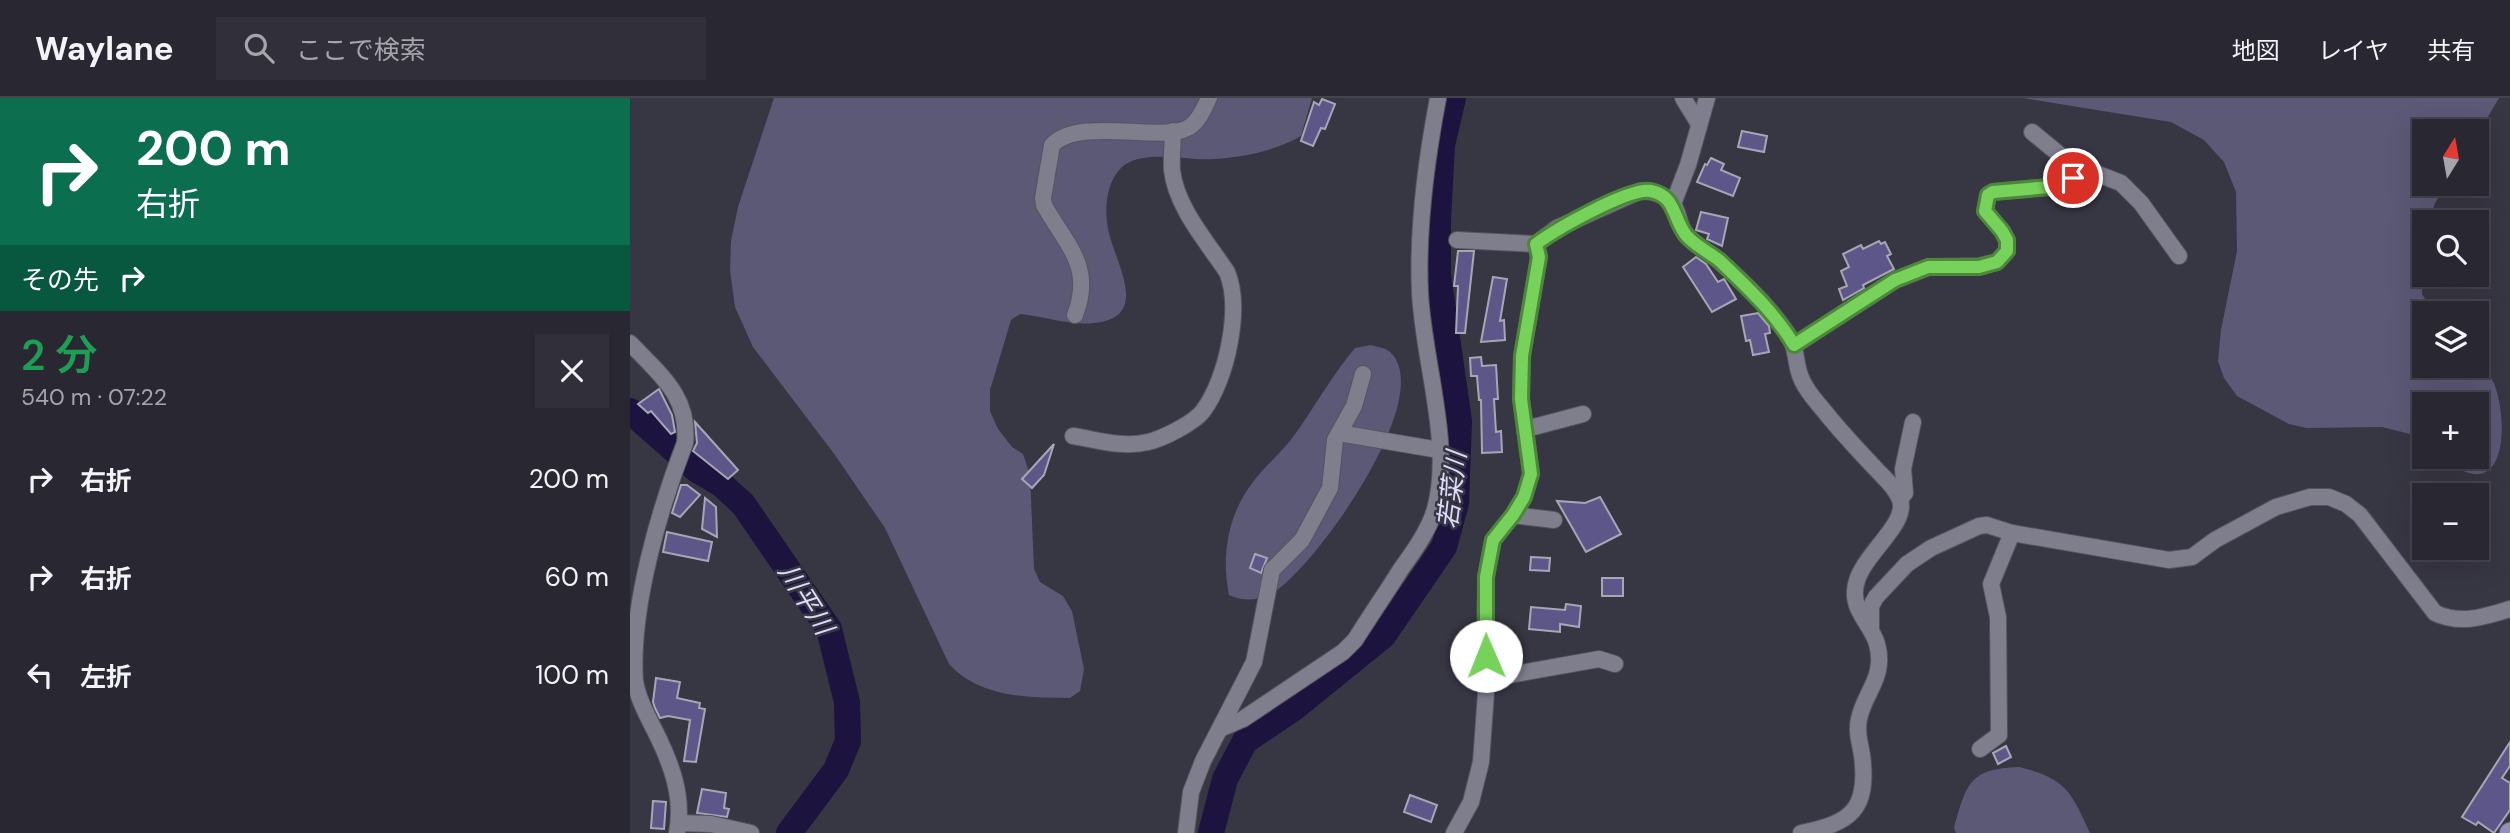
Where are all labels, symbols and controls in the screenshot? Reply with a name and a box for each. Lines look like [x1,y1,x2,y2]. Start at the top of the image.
search box [216,17,706,80]
text: Waylane [35,27,174,70]
icon: search [240,29,278,67]
text: ここで検索 [296,33,426,67]
text: 地図 [2232,35,2280,66]
text: レイヤ [2318,35,2389,66]
text: 共有 [2427,35,2475,66]
text: 200 m [136,116,291,180]
north arrow [2412,119,2488,196]
map controls [2412,119,2489,560]
icon: right [21,126,112,217]
pin [2043,148,2103,208]
icon: arrive [2054,159,2092,197]
text: 右折 [136,183,200,225]
button: search [2412,210,2489,287]
icon: right [113,259,151,297]
text: その先 [21,263,99,297]
button: layers [2412,301,2489,378]
text: 2 分 [21,328,97,383]
button: close [535,334,609,408]
text: 540 m · 07:22 [21,382,167,412]
button: + [2412,392,2489,469]
water label: 若菜川 [1430,446,1474,531]
icon: right [21,460,59,498]
text: 200 m [529,462,609,496]
text: 右折 [80,464,132,498]
button: − [2412,483,2489,560]
water label: 川平川 [771,557,843,644]
icon: right [21,558,59,596]
text: 60 m [545,560,609,594]
text: 右折 [80,562,132,596]
position arrow [1449,619,1523,693]
icon: left [21,656,59,694]
text: 100 m [535,658,609,692]
text: 左折 [80,660,132,694]

